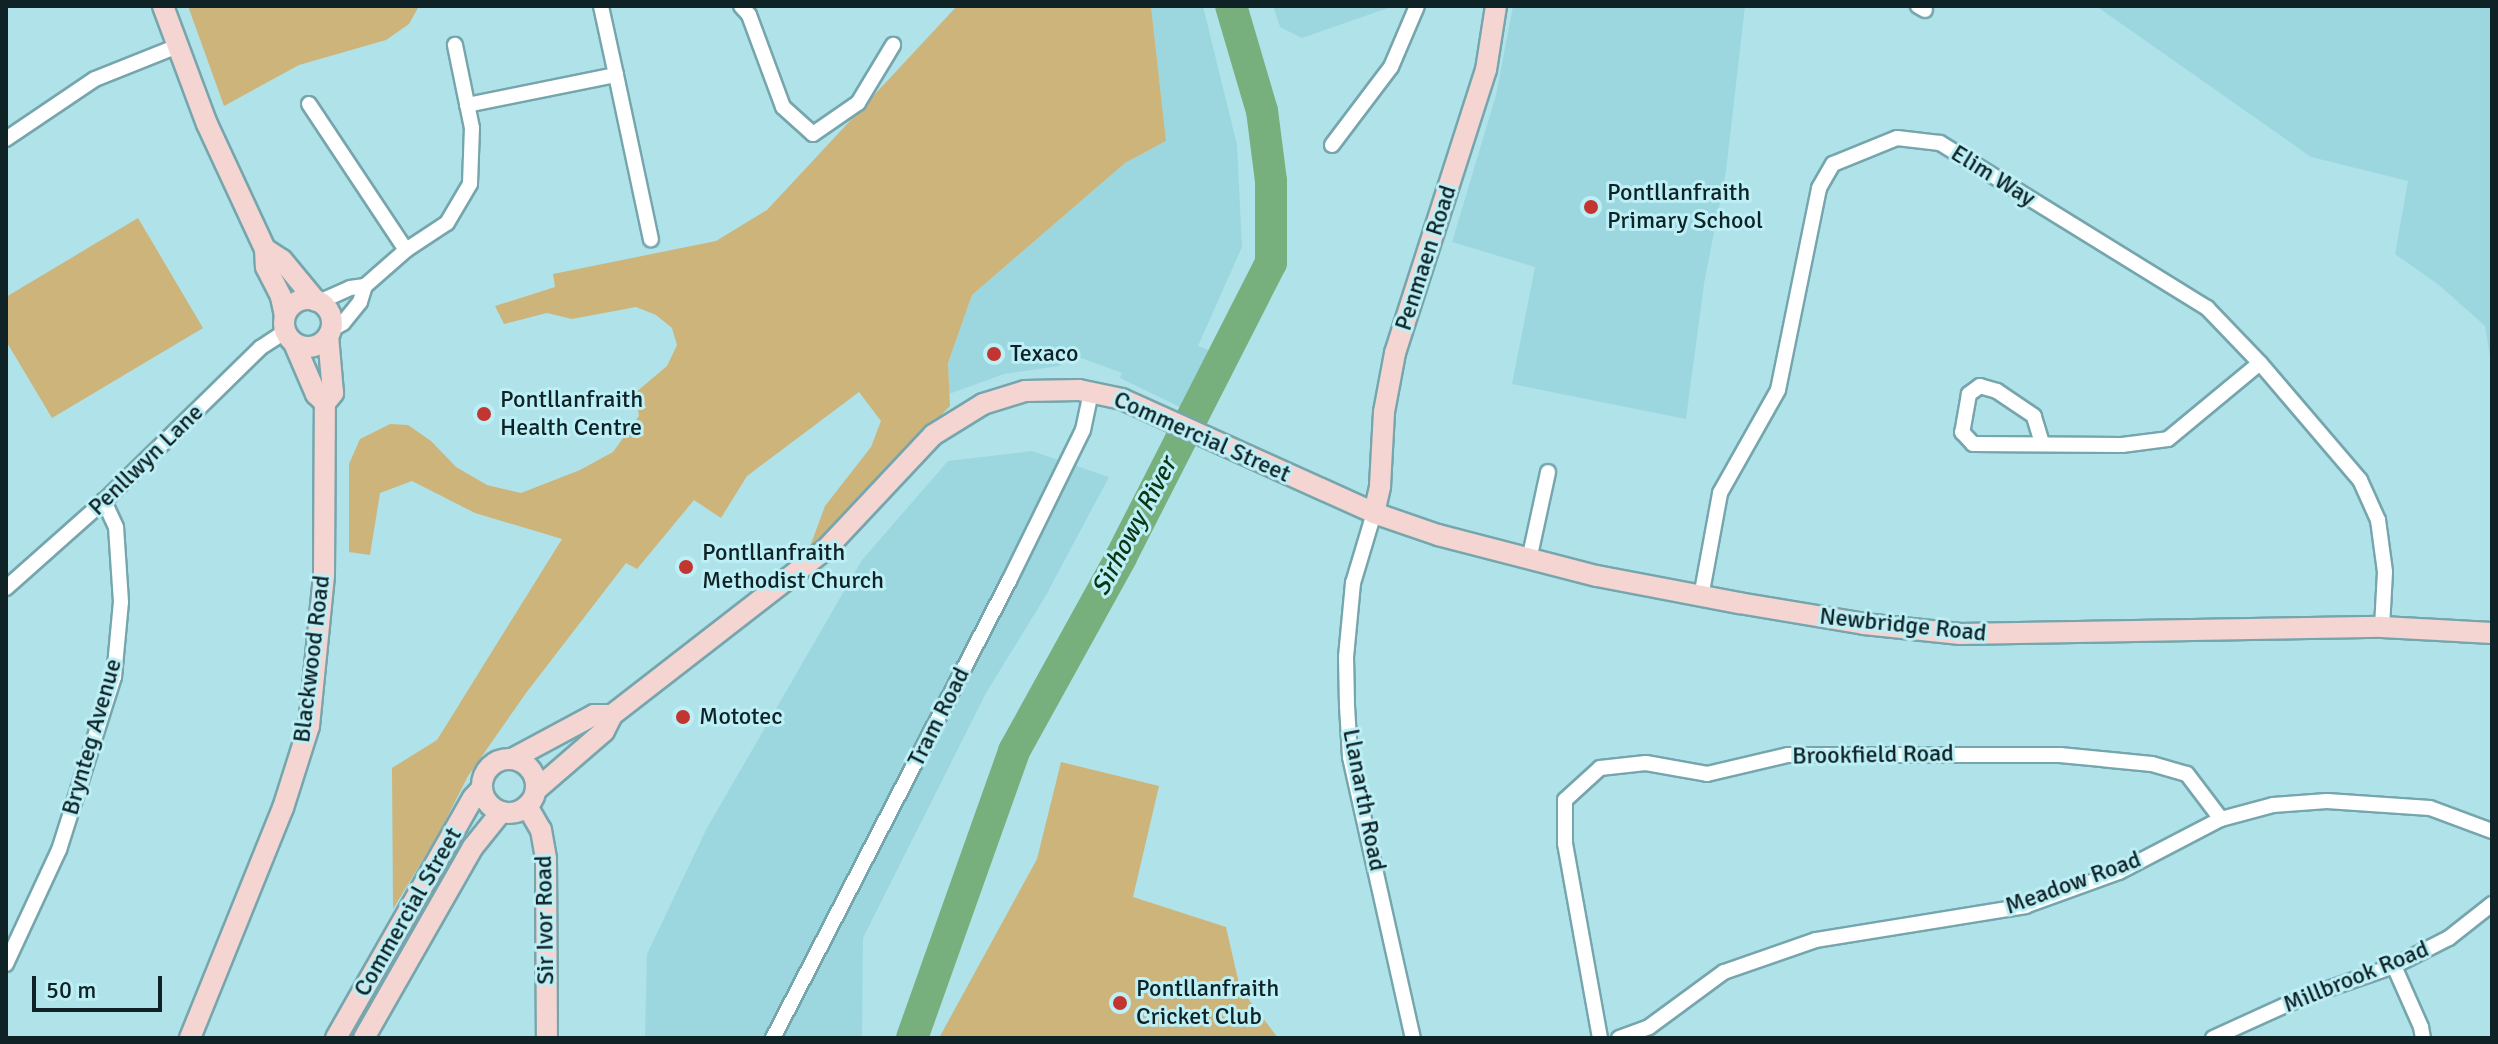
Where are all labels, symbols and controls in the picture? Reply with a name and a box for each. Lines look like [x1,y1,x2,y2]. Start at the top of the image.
street label: Elim Way [1945,139,2041,213]
place label: Pontllanfraith Primary School [1607,179,1763,235]
street label: Penmaen Road [1389,182,1463,334]
marker: Pontllanfraith Primary School [1582,198,1600,216]
place label: Texaco [1010,340,1078,368]
marker: Texaco [985,345,1003,363]
street label: Commercial Street [1109,385,1295,489]
place label: Pontllanfraith Health Centre [500,386,643,442]
street label: Penllwyn Lane [83,398,209,522]
marker: Pontllanfraith Health Centre [475,405,493,423]
water label: Sirhowy River [1086,453,1184,601]
place label: Pontllanfraith Methodist Church [702,539,884,595]
marker: Pontllanfraith Methodist Church [677,558,695,576]
street label: Blackwood Road [287,574,337,744]
street label: Newbridge Road [1818,602,1988,648]
street label: Brynteg Avenue [56,656,128,818]
street label: Tram Road [902,663,976,771]
place label: Mototec [699,703,783,731]
marker: Mototec [674,708,692,726]
street label: Llanarth Road [1336,726,1392,874]
street label: Brookfield Road [1792,739,1954,771]
street label: Commercial Street [348,822,468,1002]
street label: Meadow Road [2001,845,2145,921]
street label: Sir Ivor Road [529,855,561,985]
street label: Millbrook Road [2279,935,2433,1019]
scale bar [36,960,166,1010]
text: 50 m [46,975,96,1005]
place label: Pontllanfraith Cricket Club [1136,975,1279,1031]
marker: Pontllanfraith Cricket Club [1111,994,1129,1012]

